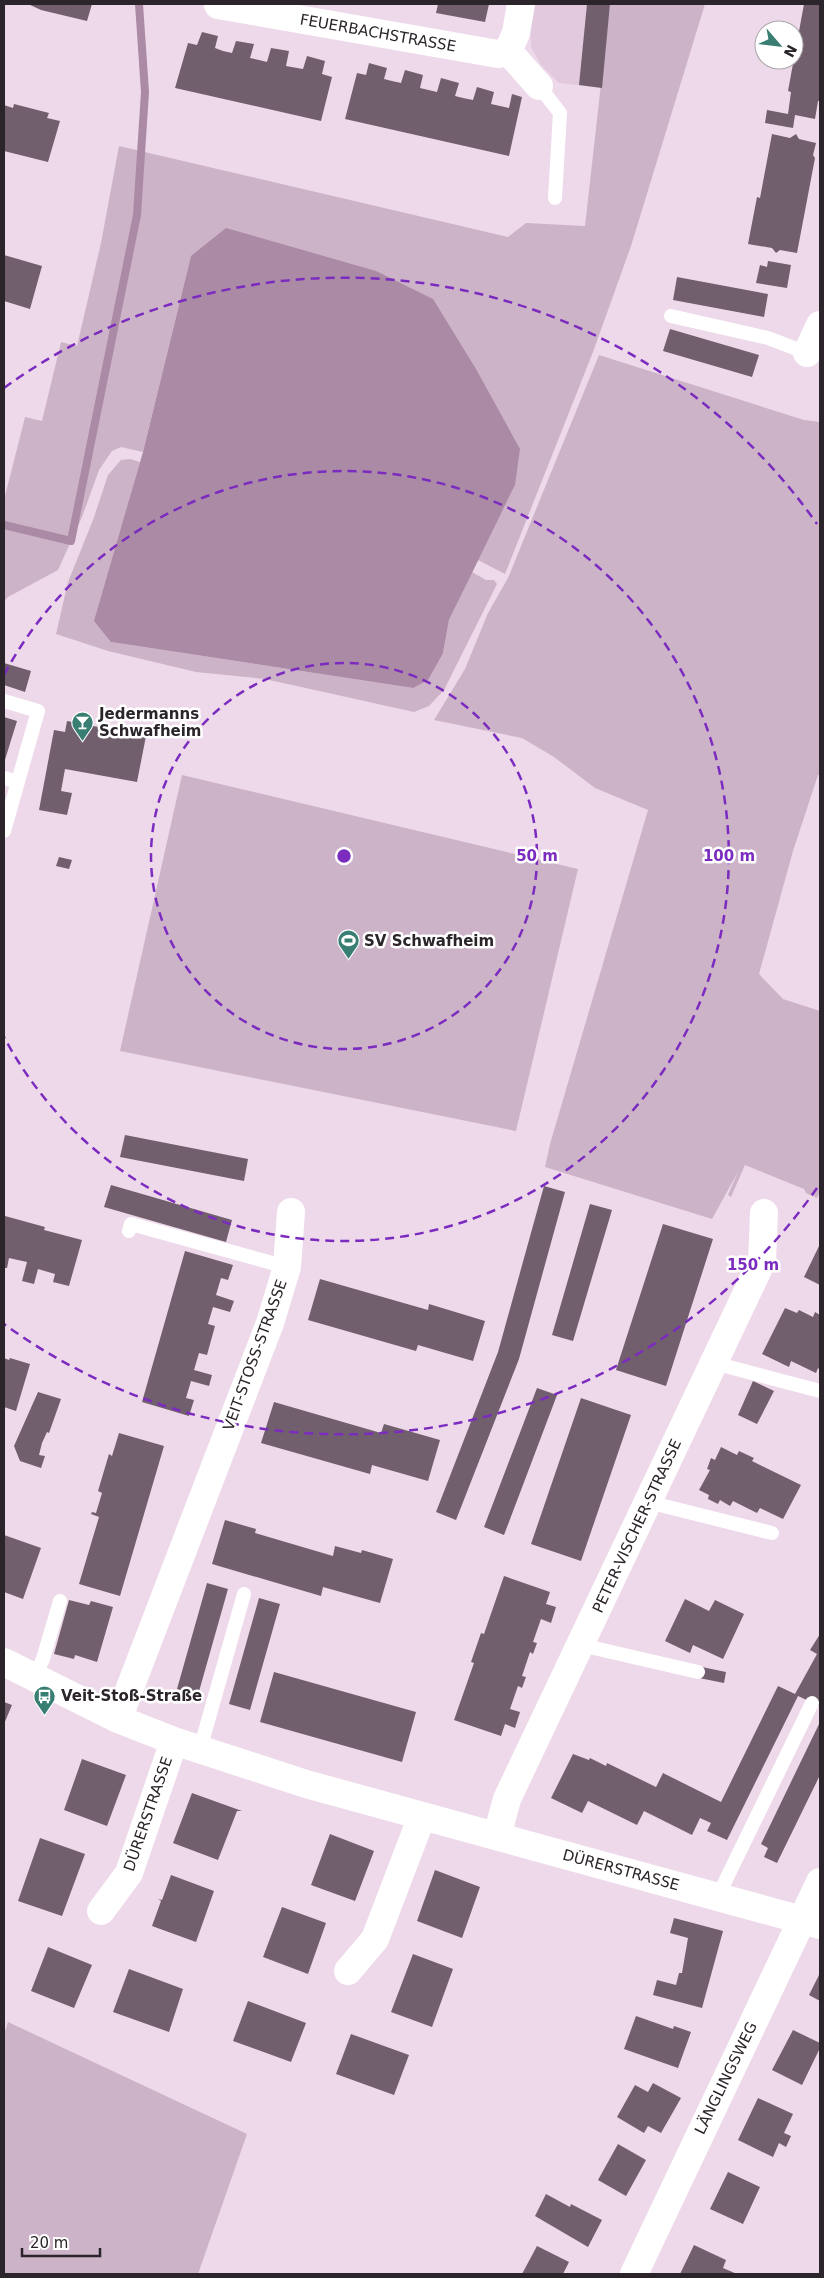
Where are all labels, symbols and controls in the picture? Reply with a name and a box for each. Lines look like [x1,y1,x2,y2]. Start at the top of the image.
street label: FEUERBACHSTRASSE [298,10,458,56]
north arrow [754,20,804,70]
text: N [781,42,800,60]
place label: Jedermanns Schwafheim [98,705,202,740]
bar icon: Jedermanns Schwafheim [71,711,95,742]
centre of rings [335,847,353,865]
text: 50 m [516,847,558,865]
text: 100 m [703,847,755,865]
sports icon: SV Schwafheim [336,929,360,960]
place label: SV Schwafheim [364,932,494,950]
text: 150 m [727,1256,779,1274]
street label: VEIT-STOSS-STRASSE [219,1277,291,1433]
street label: PETER-VISCHER-STRASSE [589,1436,685,1616]
bus stop icon: Veit-Stoß-Straße [33,1684,57,1715]
place label: Veit-Stoß-Straße [61,1687,202,1705]
street label: DÜRERSTRASSE [119,1754,176,1874]
street label: DÜRERSTRASSE [561,1845,682,1894]
street label: LÄNGLINGSWEG [690,2018,761,2137]
scale bar [22,2226,100,2258]
text: 20 m [30,2234,68,2252]

